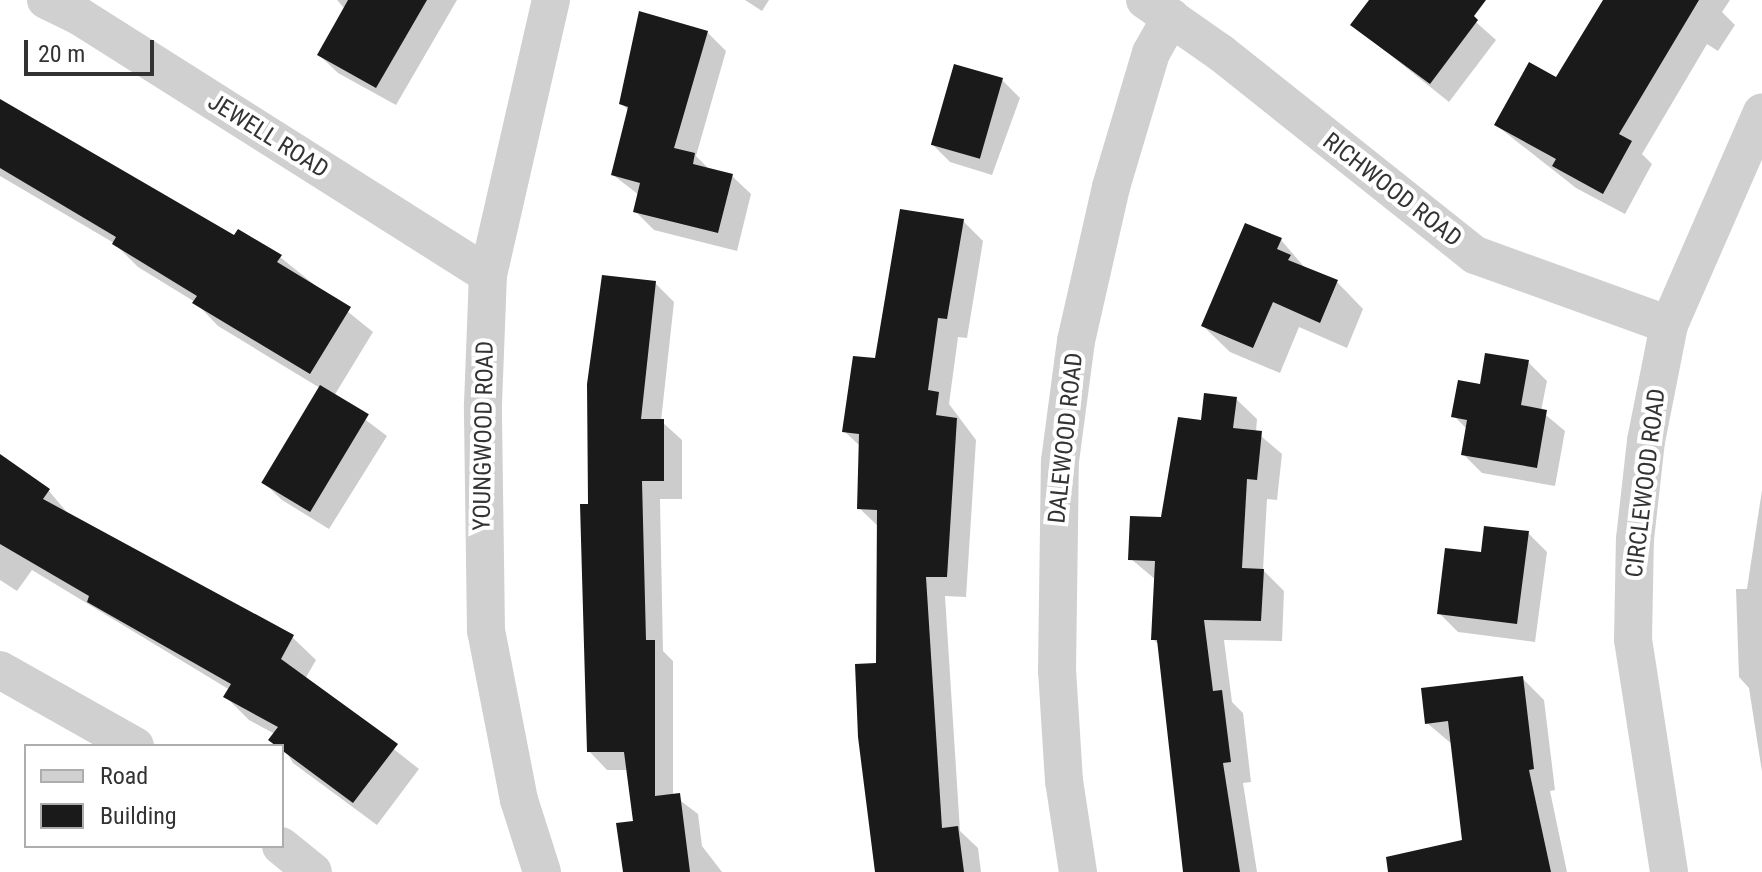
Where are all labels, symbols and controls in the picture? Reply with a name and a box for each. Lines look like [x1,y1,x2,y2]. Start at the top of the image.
scale bar [28,24,158,74]
text: 20 m [38,40,85,68]
street label: JEWELL ROAD [202,88,334,184]
street label: RICHWOOD ROAD [1317,127,1467,253]
street label: YOUNGWOOD ROAD [468,341,500,531]
street label: DALEWOOD ROAD [1043,351,1089,525]
street label: CIRCLEWOOD ROAD [1620,387,1672,579]
legend [24,744,284,848]
text: Road [100,762,148,790]
text: Building [100,802,177,830]

